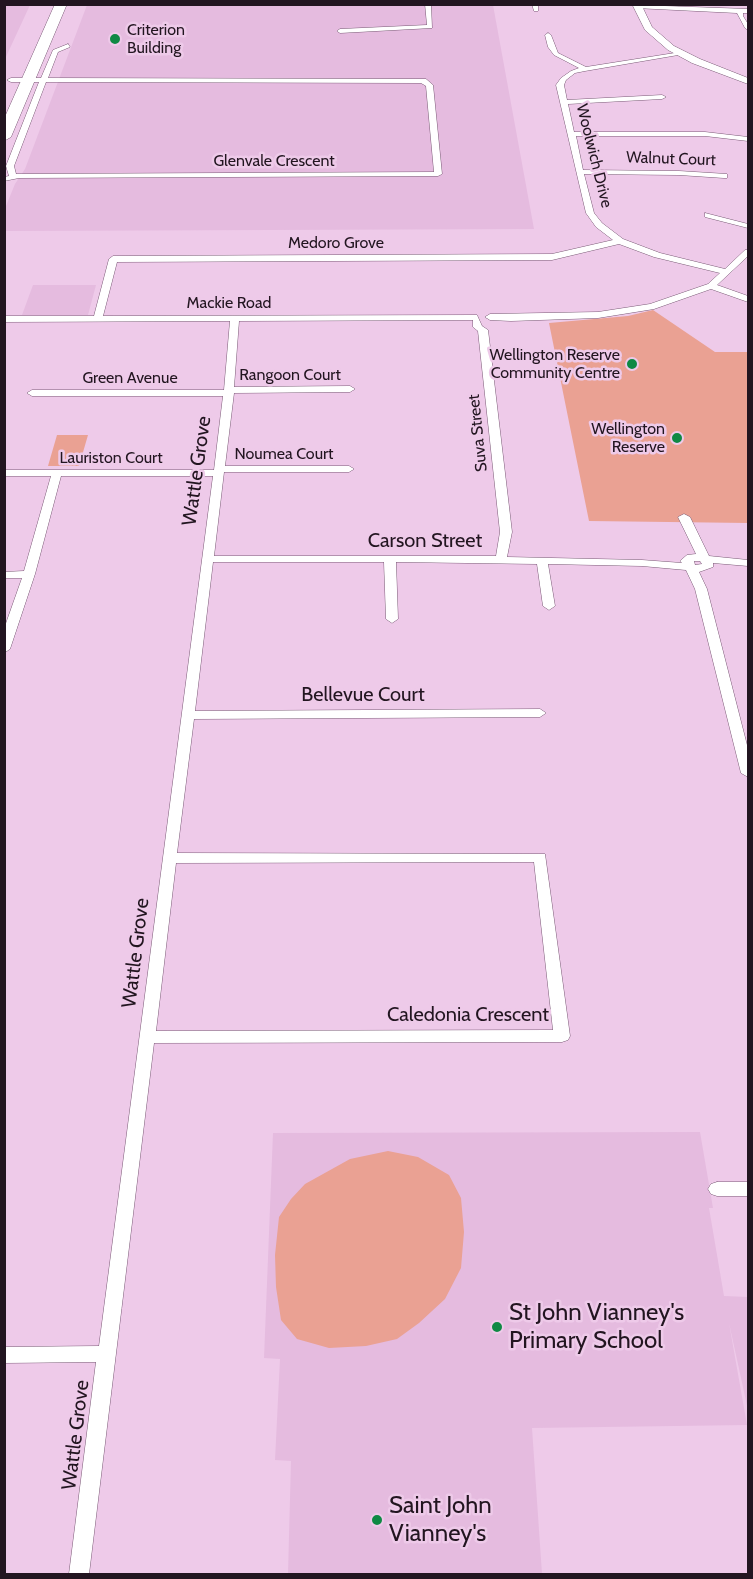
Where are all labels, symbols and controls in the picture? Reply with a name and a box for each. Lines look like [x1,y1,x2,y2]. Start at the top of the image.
place label: Criterion Building [127,20,185,58]
marker: Criterion Building [108,32,122,46]
street label: Woolwich Drive [572,102,616,210]
street label: Walnut Court [626,148,716,170]
street label: Glenvale Crescent [213,151,335,171]
street label: Medoro Grove [288,233,384,253]
street label: Mackie Road [187,293,271,313]
place label: Wellington Reserve Community Centre [489,345,620,383]
marker: Wellington Reserve Community Centre [625,357,639,371]
street label: Rangoon Court [239,365,341,385]
street label: Green Avenue [82,368,178,388]
street label: Suva Street [464,393,492,473]
street label: Wattle Grove [177,415,217,527]
place label: Wellington Reserve [591,419,665,457]
marker: Wellington Reserve [670,431,684,445]
street label: Noumea Court [235,444,333,464]
street label: Lauriston Court [59,448,163,468]
street label: Carson Street [368,529,482,553]
street label: Bellevue Court [301,683,425,707]
street label: Wattle Grove [117,897,155,1009]
street label: Caledonia Crescent [387,1003,549,1027]
place label: St John Vianney's Primary School [509,1299,684,1355]
marker: St John Vianney's Primary School [490,1320,504,1334]
street label: Wattle Grove [57,1379,95,1491]
place label: Saint John Vianney's [389,1492,492,1548]
marker: Saint John Vianney's [370,1513,384,1527]

